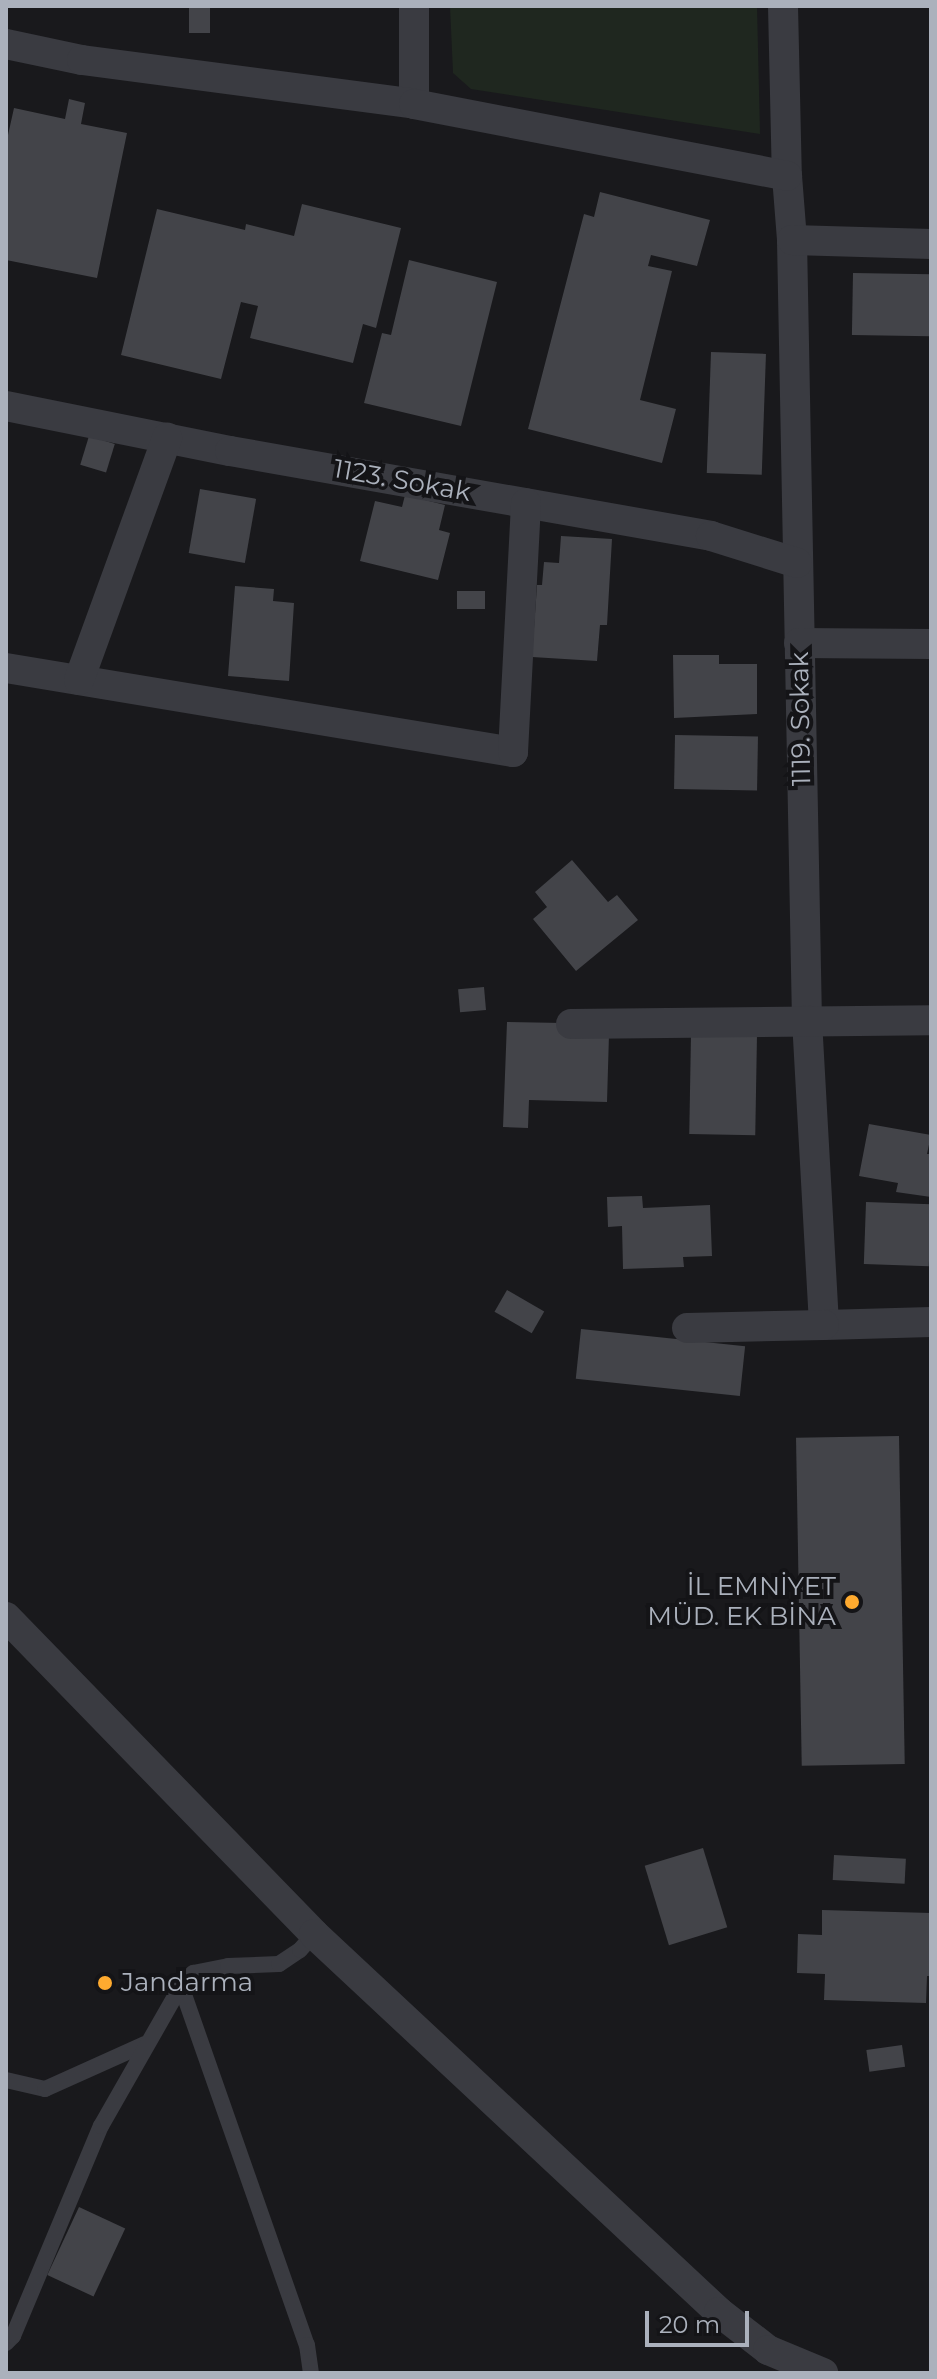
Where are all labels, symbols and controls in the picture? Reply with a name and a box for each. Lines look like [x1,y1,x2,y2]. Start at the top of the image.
street label: 1123. Sokak [331,454,473,508]
street label: 1119. Sokak [784,651,818,787]
place label: İL EMNİYET MÜD. EK BİNA [647,1571,836,1632]
marker: İL EMNİYET MÜD. EK BİNA [843,1593,861,1611]
place label: Jandarma [121,1967,253,1999]
marker: Jandarma [96,1974,114,1992]
scale bar [649,2295,753,2345]
text: 20 m [659,2310,720,2339]

